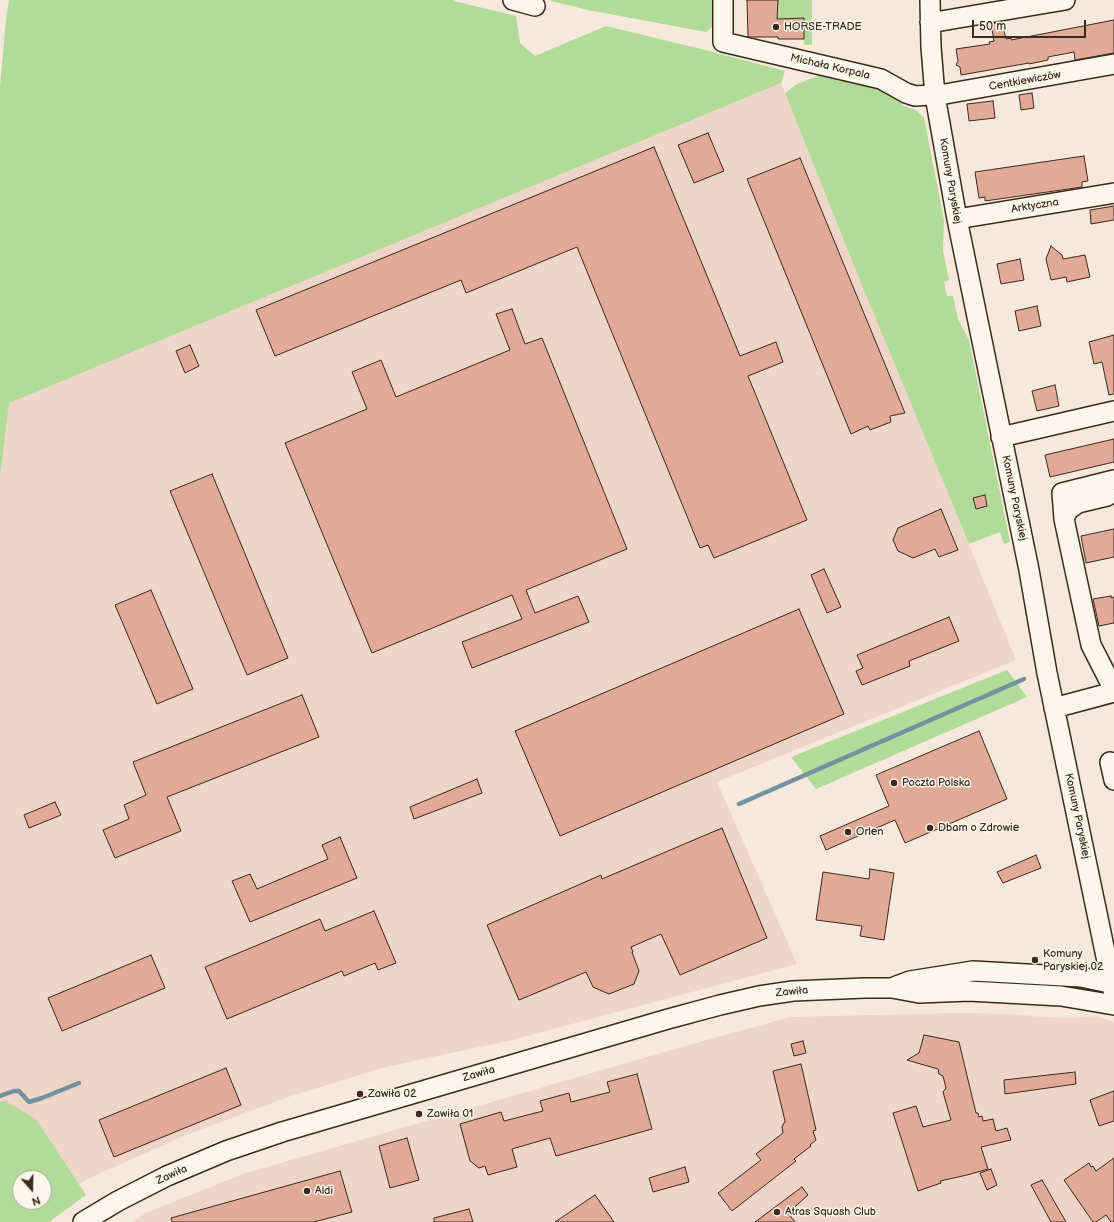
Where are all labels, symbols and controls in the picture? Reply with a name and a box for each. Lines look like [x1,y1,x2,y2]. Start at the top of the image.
scale bar [974,12,1088,38]
text: 50 m [979,19,1006,34]
place label: HORSE-TRADE [784,20,862,34]
marker: HORSE-TRADE [771,22,781,32]
street label: Michała Korpala [789,51,871,83]
street label: Centkiewiczów [988,68,1062,94]
street label: Komuny Paryskiej [936,137,964,225]
street label: Arktyczna [1010,196,1060,216]
street label: Komuny Paryskiej [998,454,1030,542]
street label: Komuny Paryskiej [1061,772,1093,860]
place label: Poczta Polska [902,776,970,790]
marker: Poczta Polska [889,778,899,788]
place label: Dbam o Zdrowie [938,821,1019,835]
marker: Dbam o Zdrowie [925,823,935,833]
place label: Orlen [856,825,883,839]
marker: Orlen [843,827,853,837]
place label: Komuny Paryskiej 02 [1043,947,1104,973]
marker: Komuny Paryskiej 02 [1030,955,1040,965]
street label: Zawiła [775,984,809,1000]
street label: Zawiła [462,1063,496,1085]
place label: Zawiła 02 [368,1087,416,1101]
marker: Zawiła 02 [355,1089,365,1099]
place label: Zawiła 01 [427,1107,473,1121]
marker: Zawiła 01 [414,1109,424,1119]
street label: Zawiła [154,1162,190,1188]
north arrow [12,1170,52,1210]
place label: Aldi [315,1184,333,1198]
marker: Aldi [302,1186,312,1196]
text: N [30,1193,42,1208]
place label: Atras Squash Club [785,1205,876,1219]
marker: Atras Squash Club [772,1207,782,1217]

